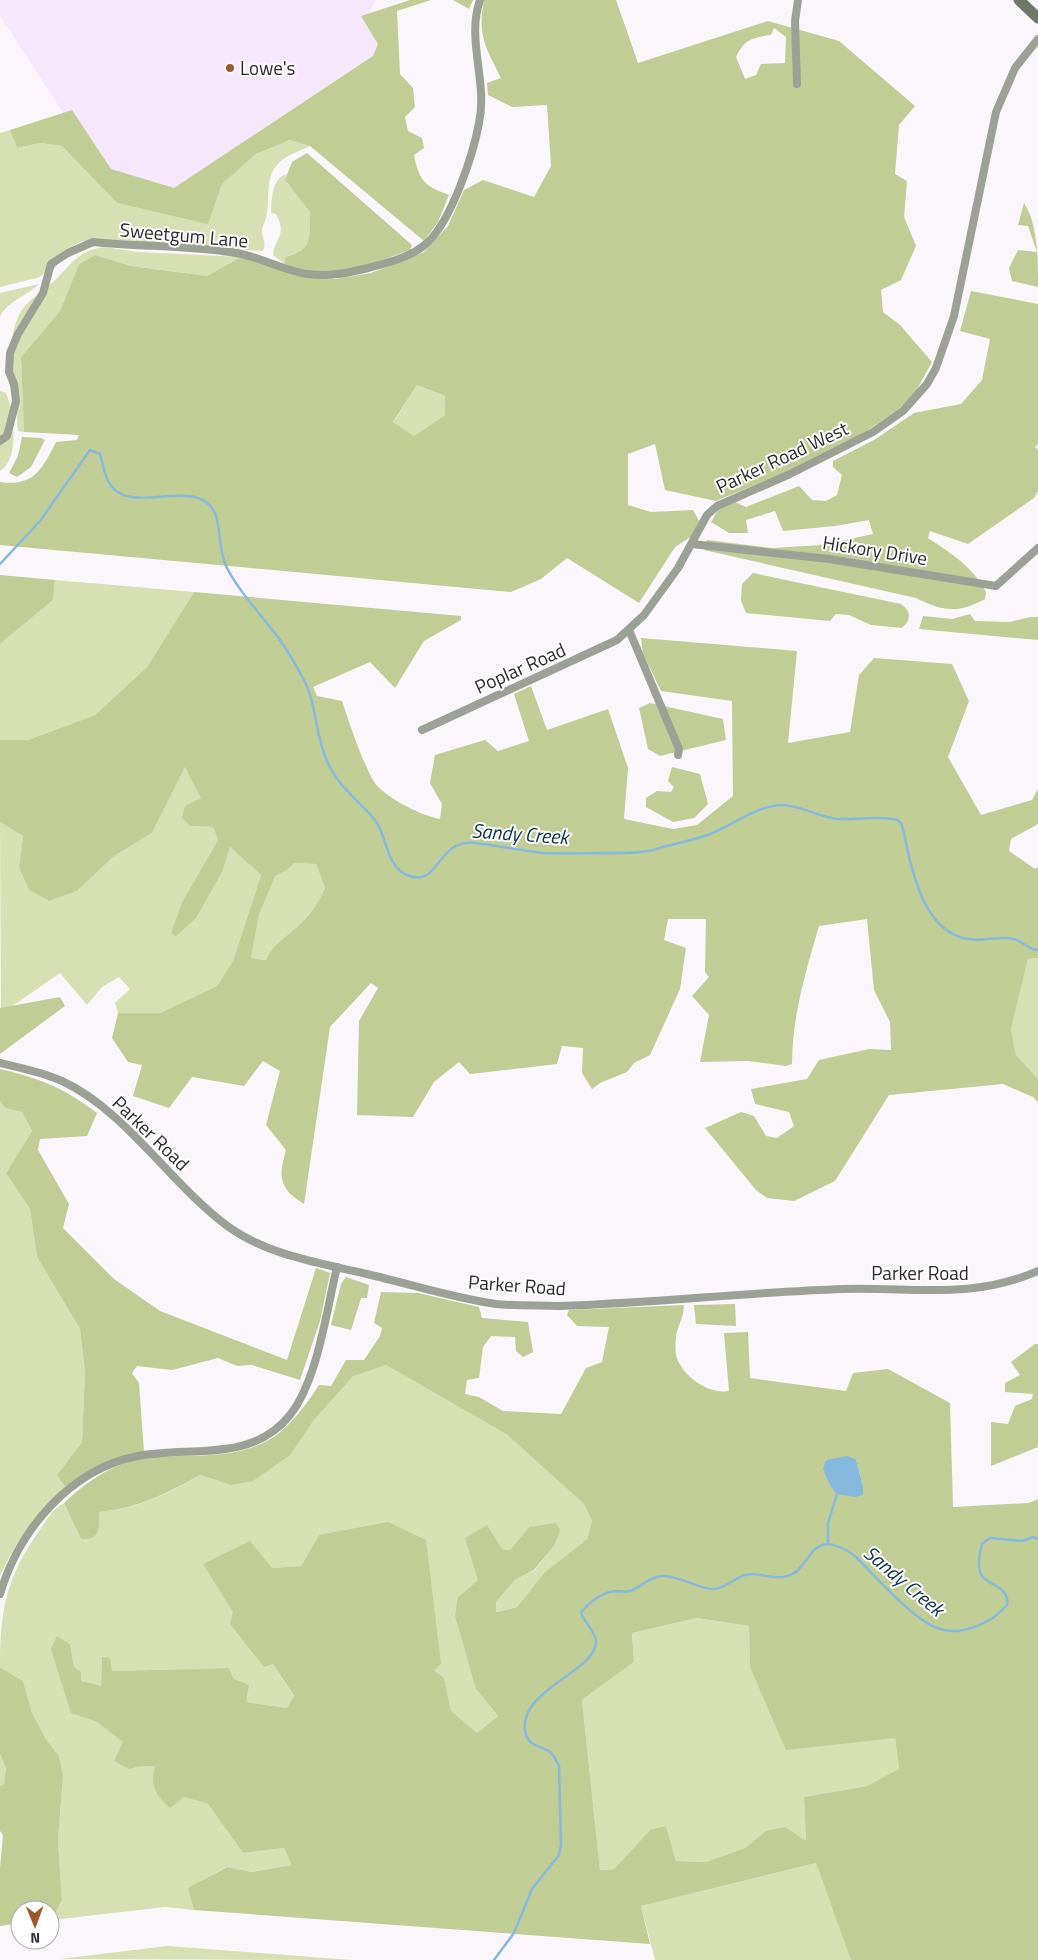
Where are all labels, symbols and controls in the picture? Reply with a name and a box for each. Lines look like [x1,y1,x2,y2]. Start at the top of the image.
place label: Lowe's [240,53,296,82]
marker: Lowe's [224,62,236,74]
street label: Sweetgum Lane [119,214,249,255]
street label: Parker Road West [711,413,853,500]
street label: Hickory Drive [821,527,930,572]
street label: Poplar Road [470,635,570,701]
water label: Sandy Creek [471,815,572,852]
street label: Parker Road [106,1088,197,1177]
street label: Parker Road [871,1258,969,1287]
street label: Parker Road [467,1267,567,1302]
water label: Sandy Creek [857,1538,953,1625]
north arrow [10,1900,60,1950]
text: N [30,1928,40,1949]

